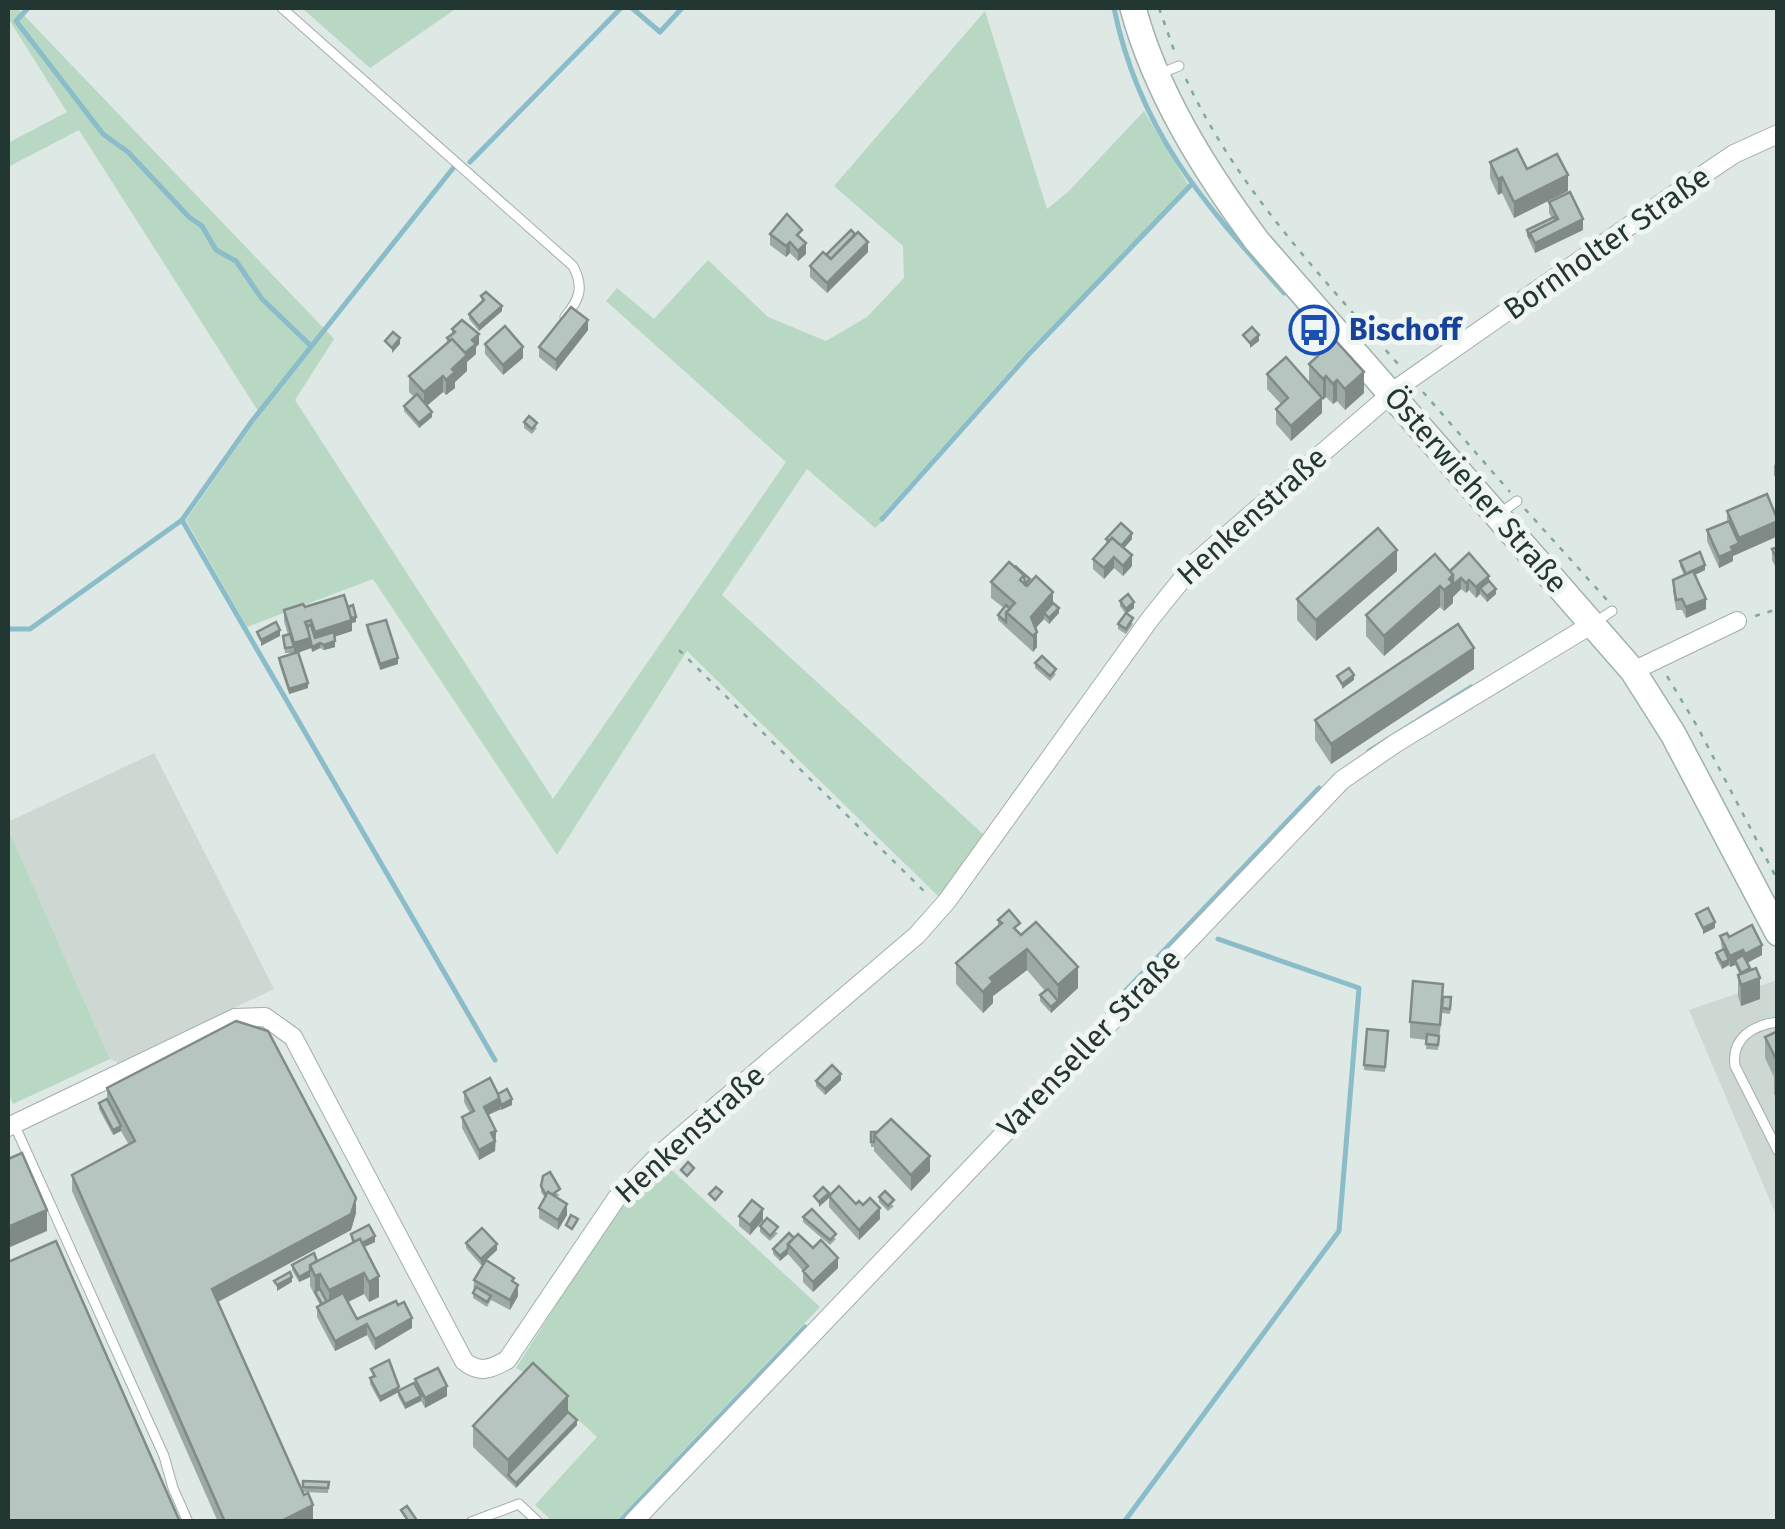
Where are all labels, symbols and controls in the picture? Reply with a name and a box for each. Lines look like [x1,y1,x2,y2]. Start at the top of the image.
street label: Bornholter Straße [1497,158,1717,328]
bus stop icon: Bischoff [1288,304,1340,356]
place label: Bischoff [1349,312,1463,348]
street label: Österwieher Straße [1377,380,1575,600]
street label: Henkenstraße [1170,439,1334,593]
street label: Varenseller Straße [990,941,1188,1145]
street label: Henkenstraße [608,1057,772,1211]

